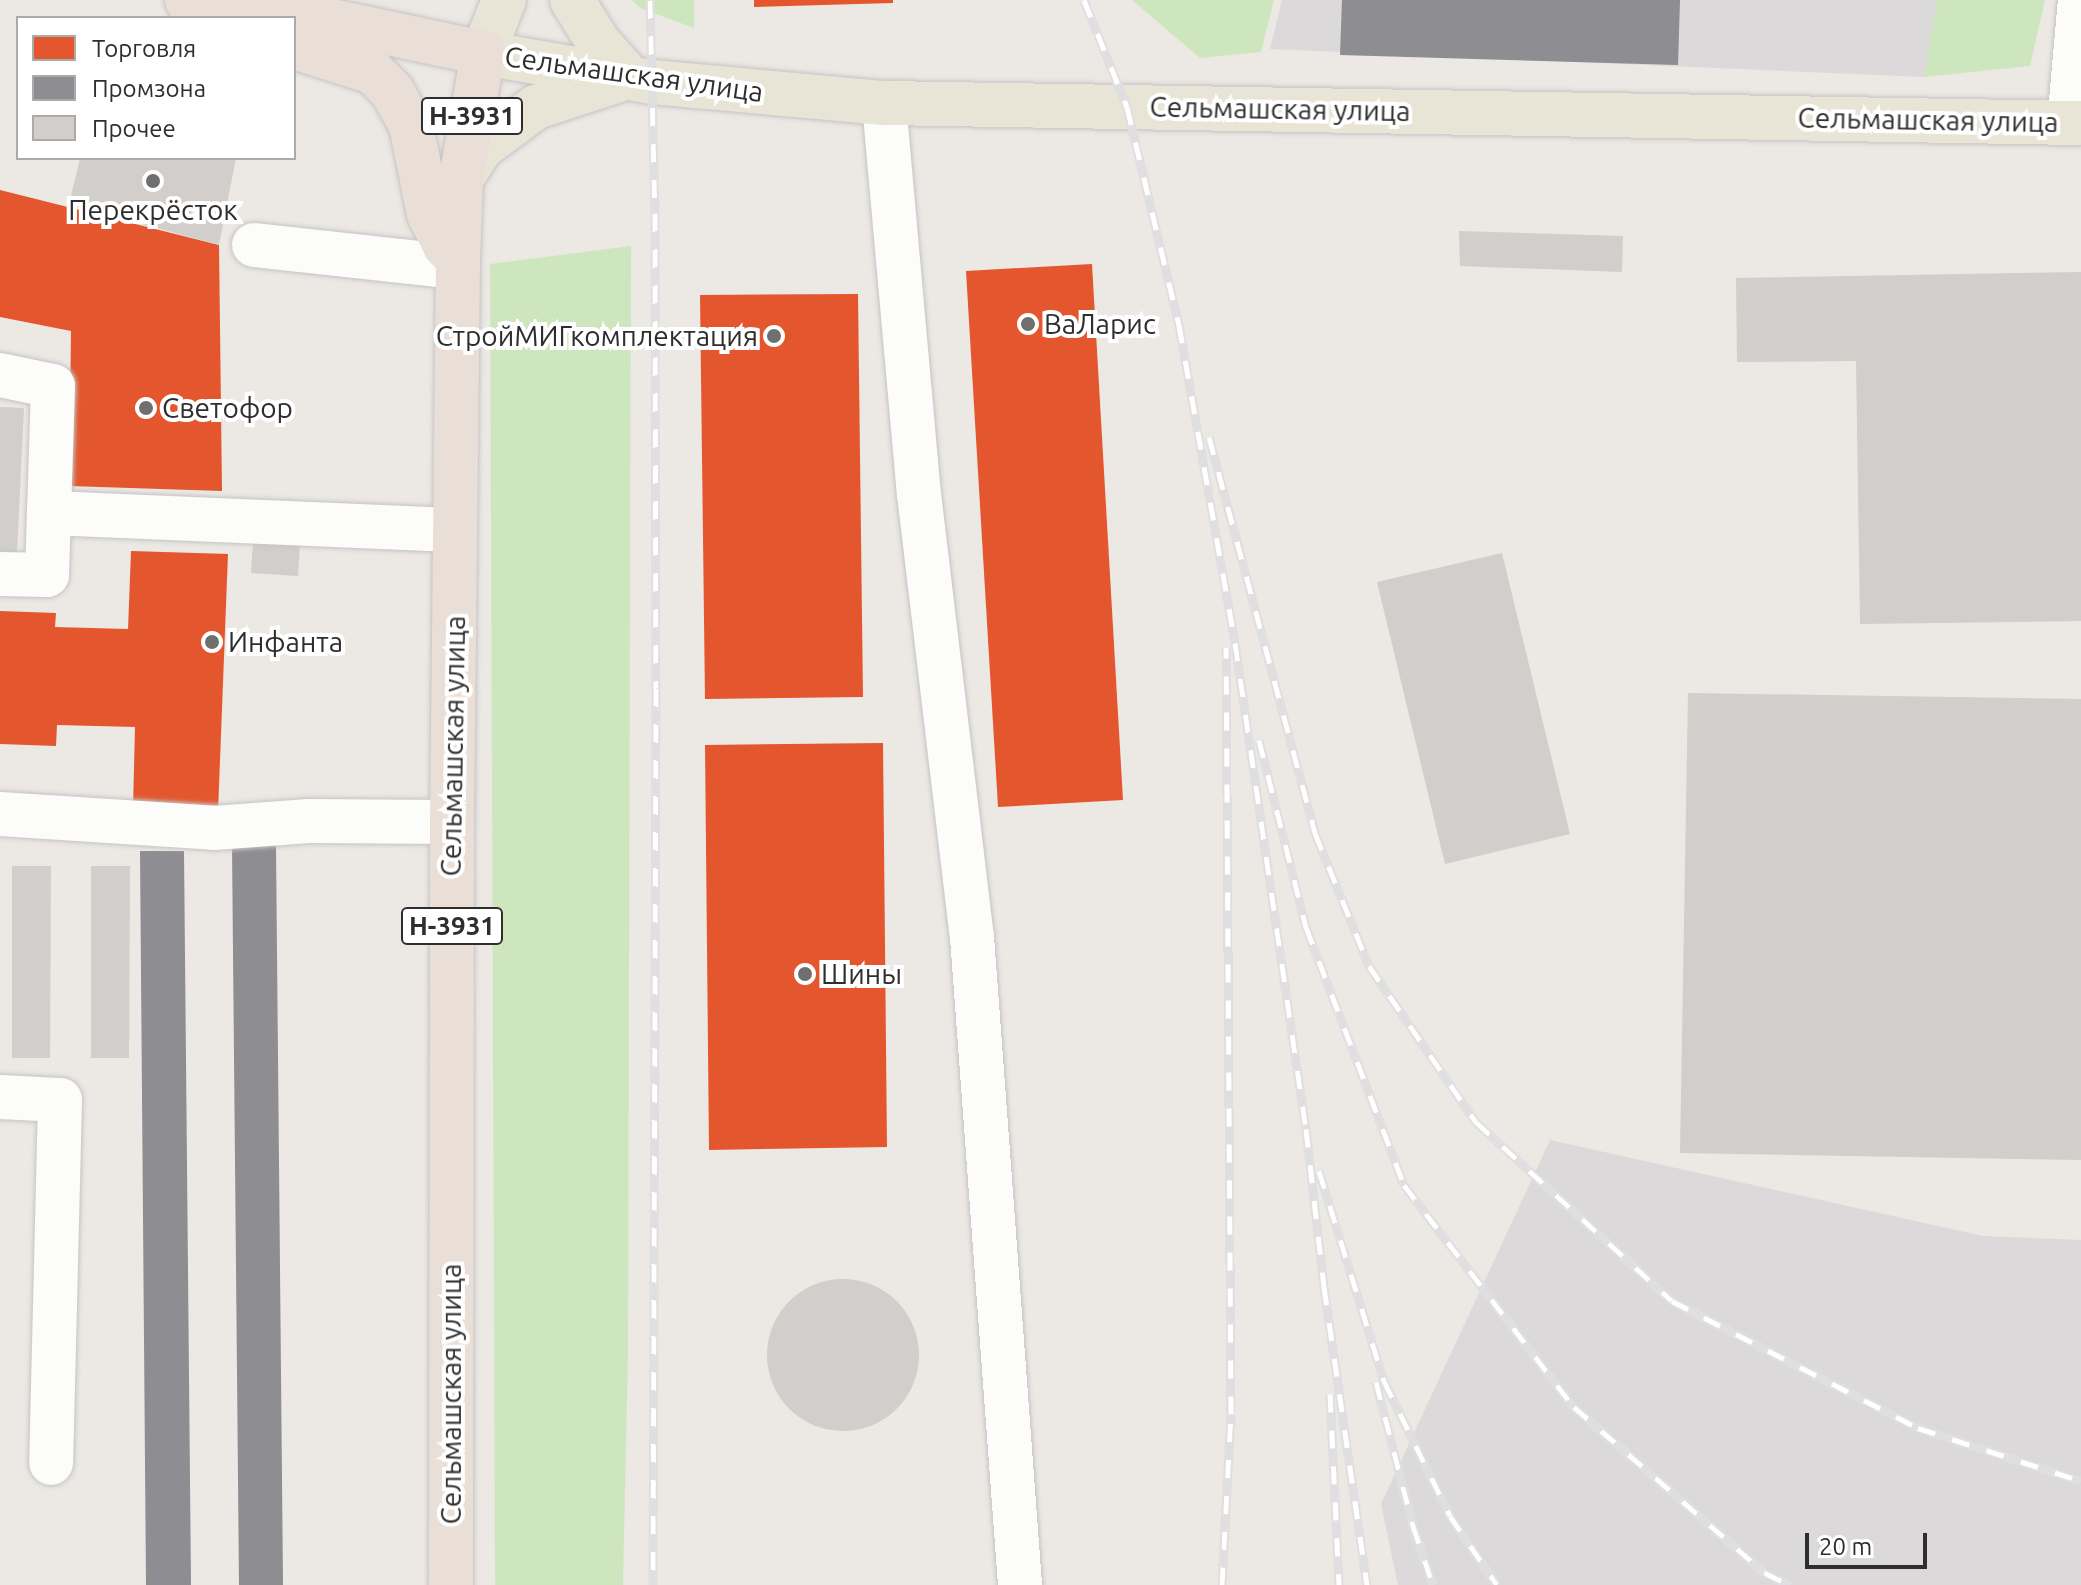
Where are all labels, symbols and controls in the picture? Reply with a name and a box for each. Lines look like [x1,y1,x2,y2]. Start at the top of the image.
legend [16,16,296,160]
text: Торговля [92,35,196,62]
street label: Сельмашская улица [502,39,766,109]
text: Промзона [92,75,206,102]
street label: Сельмашская улица [1149,90,1411,128]
road number: Н-3931 [420,94,524,138]
street label: Сельмашская улица [1797,101,2059,139]
text: Прочее [92,115,176,142]
marker: Перекрёсток [144,172,162,190]
place label: Перекрёсток [68,193,238,227]
place label: ВаЛарис [1044,307,1156,341]
marker: ВаЛарис [1019,315,1037,333]
place label: СтройМИГкомплектация [436,319,758,353]
marker: СтройМИГкомплектация [765,327,783,345]
place label: Светофор [162,391,293,425]
marker: Светофор [137,399,155,417]
street label: Сельмашская улица [434,615,472,877]
place label: Инфанта [228,625,343,659]
marker: Инфанта [203,633,221,651]
road number: Н-3931 [400,904,504,948]
place label: Шины [821,957,902,991]
marker: Шины [796,965,814,983]
street label: Сельмашская улица [434,1264,468,1524]
scale bar [1809,1517,1931,1567]
text: 20 m [1819,1533,1872,1560]

